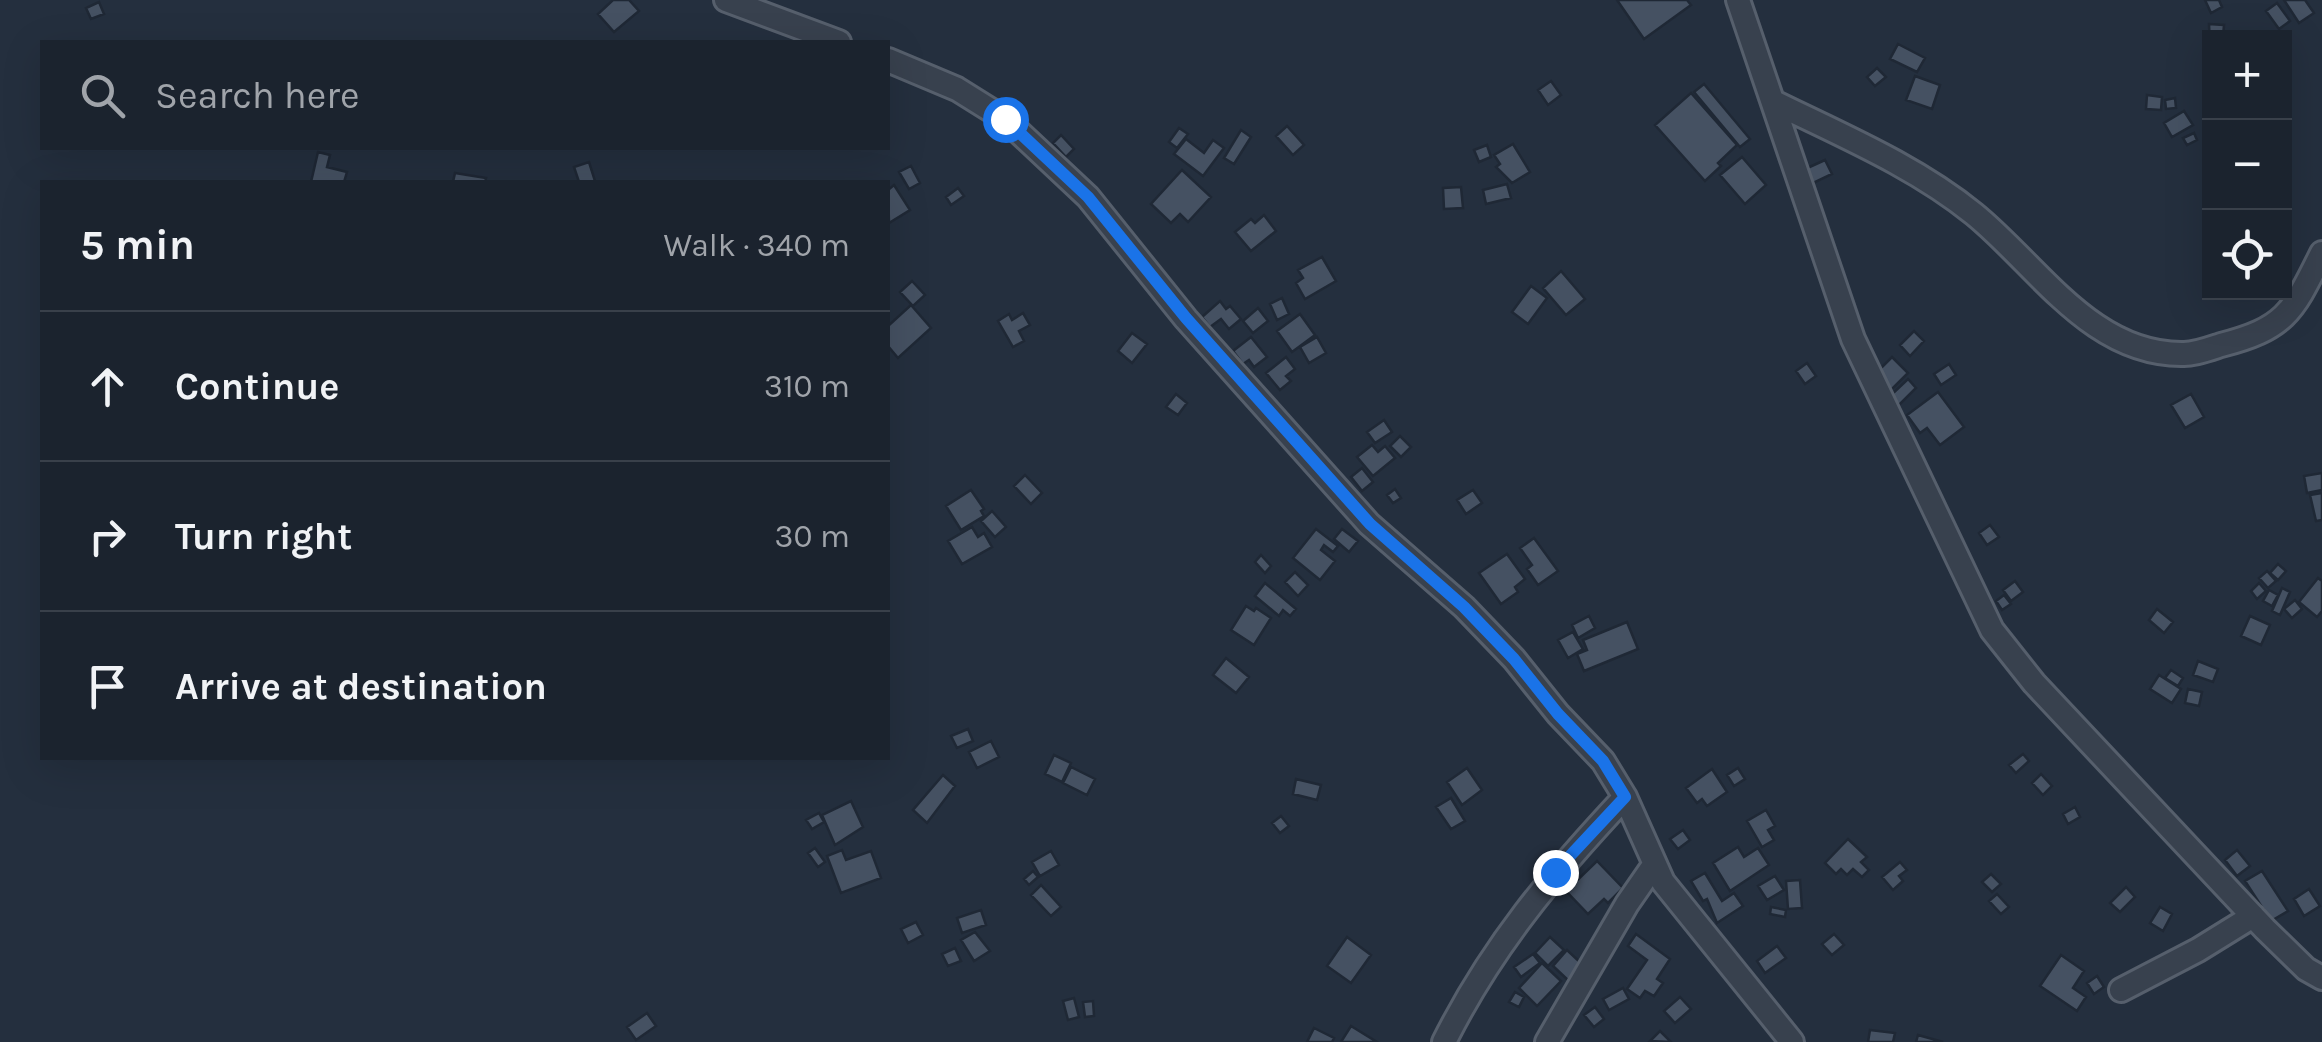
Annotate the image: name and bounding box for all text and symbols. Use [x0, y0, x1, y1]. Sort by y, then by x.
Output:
map controls [2202, 30, 2292, 300]
button: + [2202, 30, 2292, 120]
search box [40, 40, 890, 150]
icon: search [75, 68, 130, 123]
text: Search here [155, 73, 359, 118]
route start [983, 97, 1029, 143]
button: − [2202, 120, 2292, 210]
button: locate [2202, 210, 2292, 300]
text: 5 min [80, 220, 195, 270]
text: Walk · 340 m [664, 227, 850, 264]
icon: ahead [80, 359, 135, 414]
text: Continue [175, 364, 339, 409]
text: 310 m [764, 368, 850, 405]
icon: right [80, 509, 135, 564]
text: Turn right [175, 514, 352, 559]
text: 30 m [775, 518, 850, 555]
icon: arrive [80, 659, 135, 714]
text: Arrive at destination [175, 664, 547, 709]
route end [1533, 850, 1579, 896]

